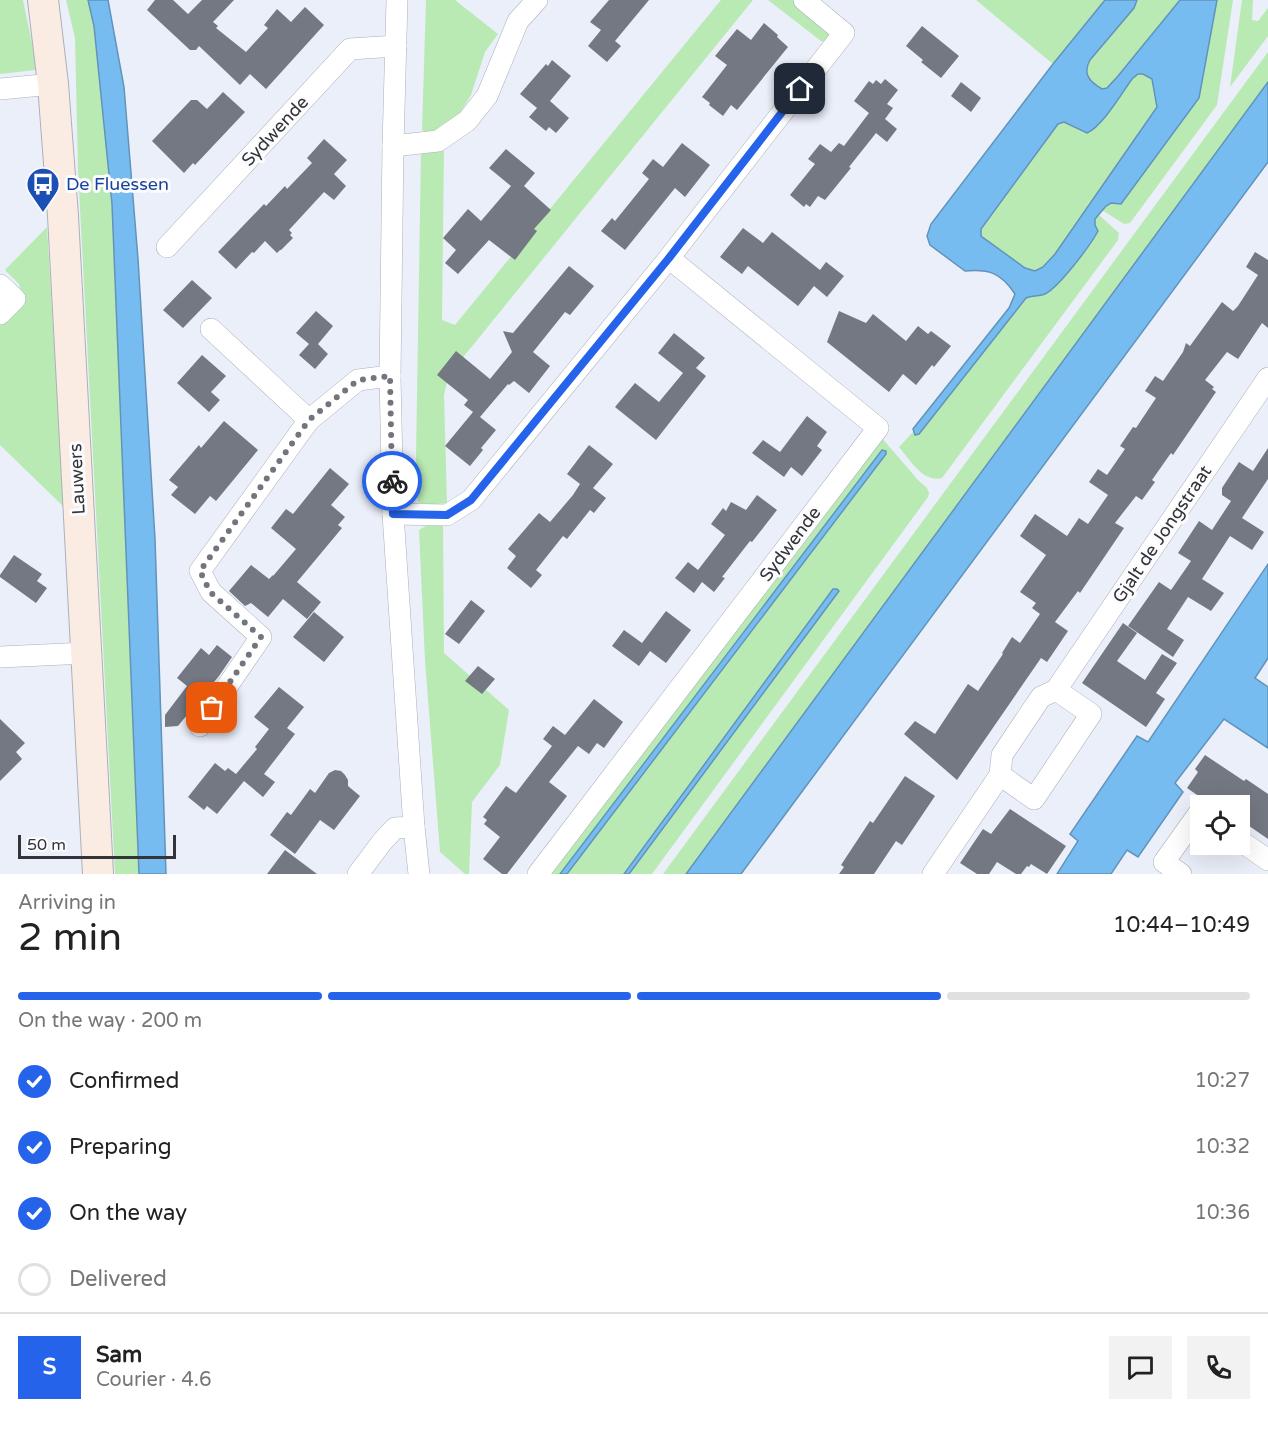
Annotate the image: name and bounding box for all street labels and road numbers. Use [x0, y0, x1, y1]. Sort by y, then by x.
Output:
street label: Sydwende [237, 91, 313, 171]
street label: Lauwers [64, 443, 90, 515]
street label: Gjalt de Jongstraat [1108, 461, 1216, 607]
street label: Sydwende [755, 502, 825, 586]

